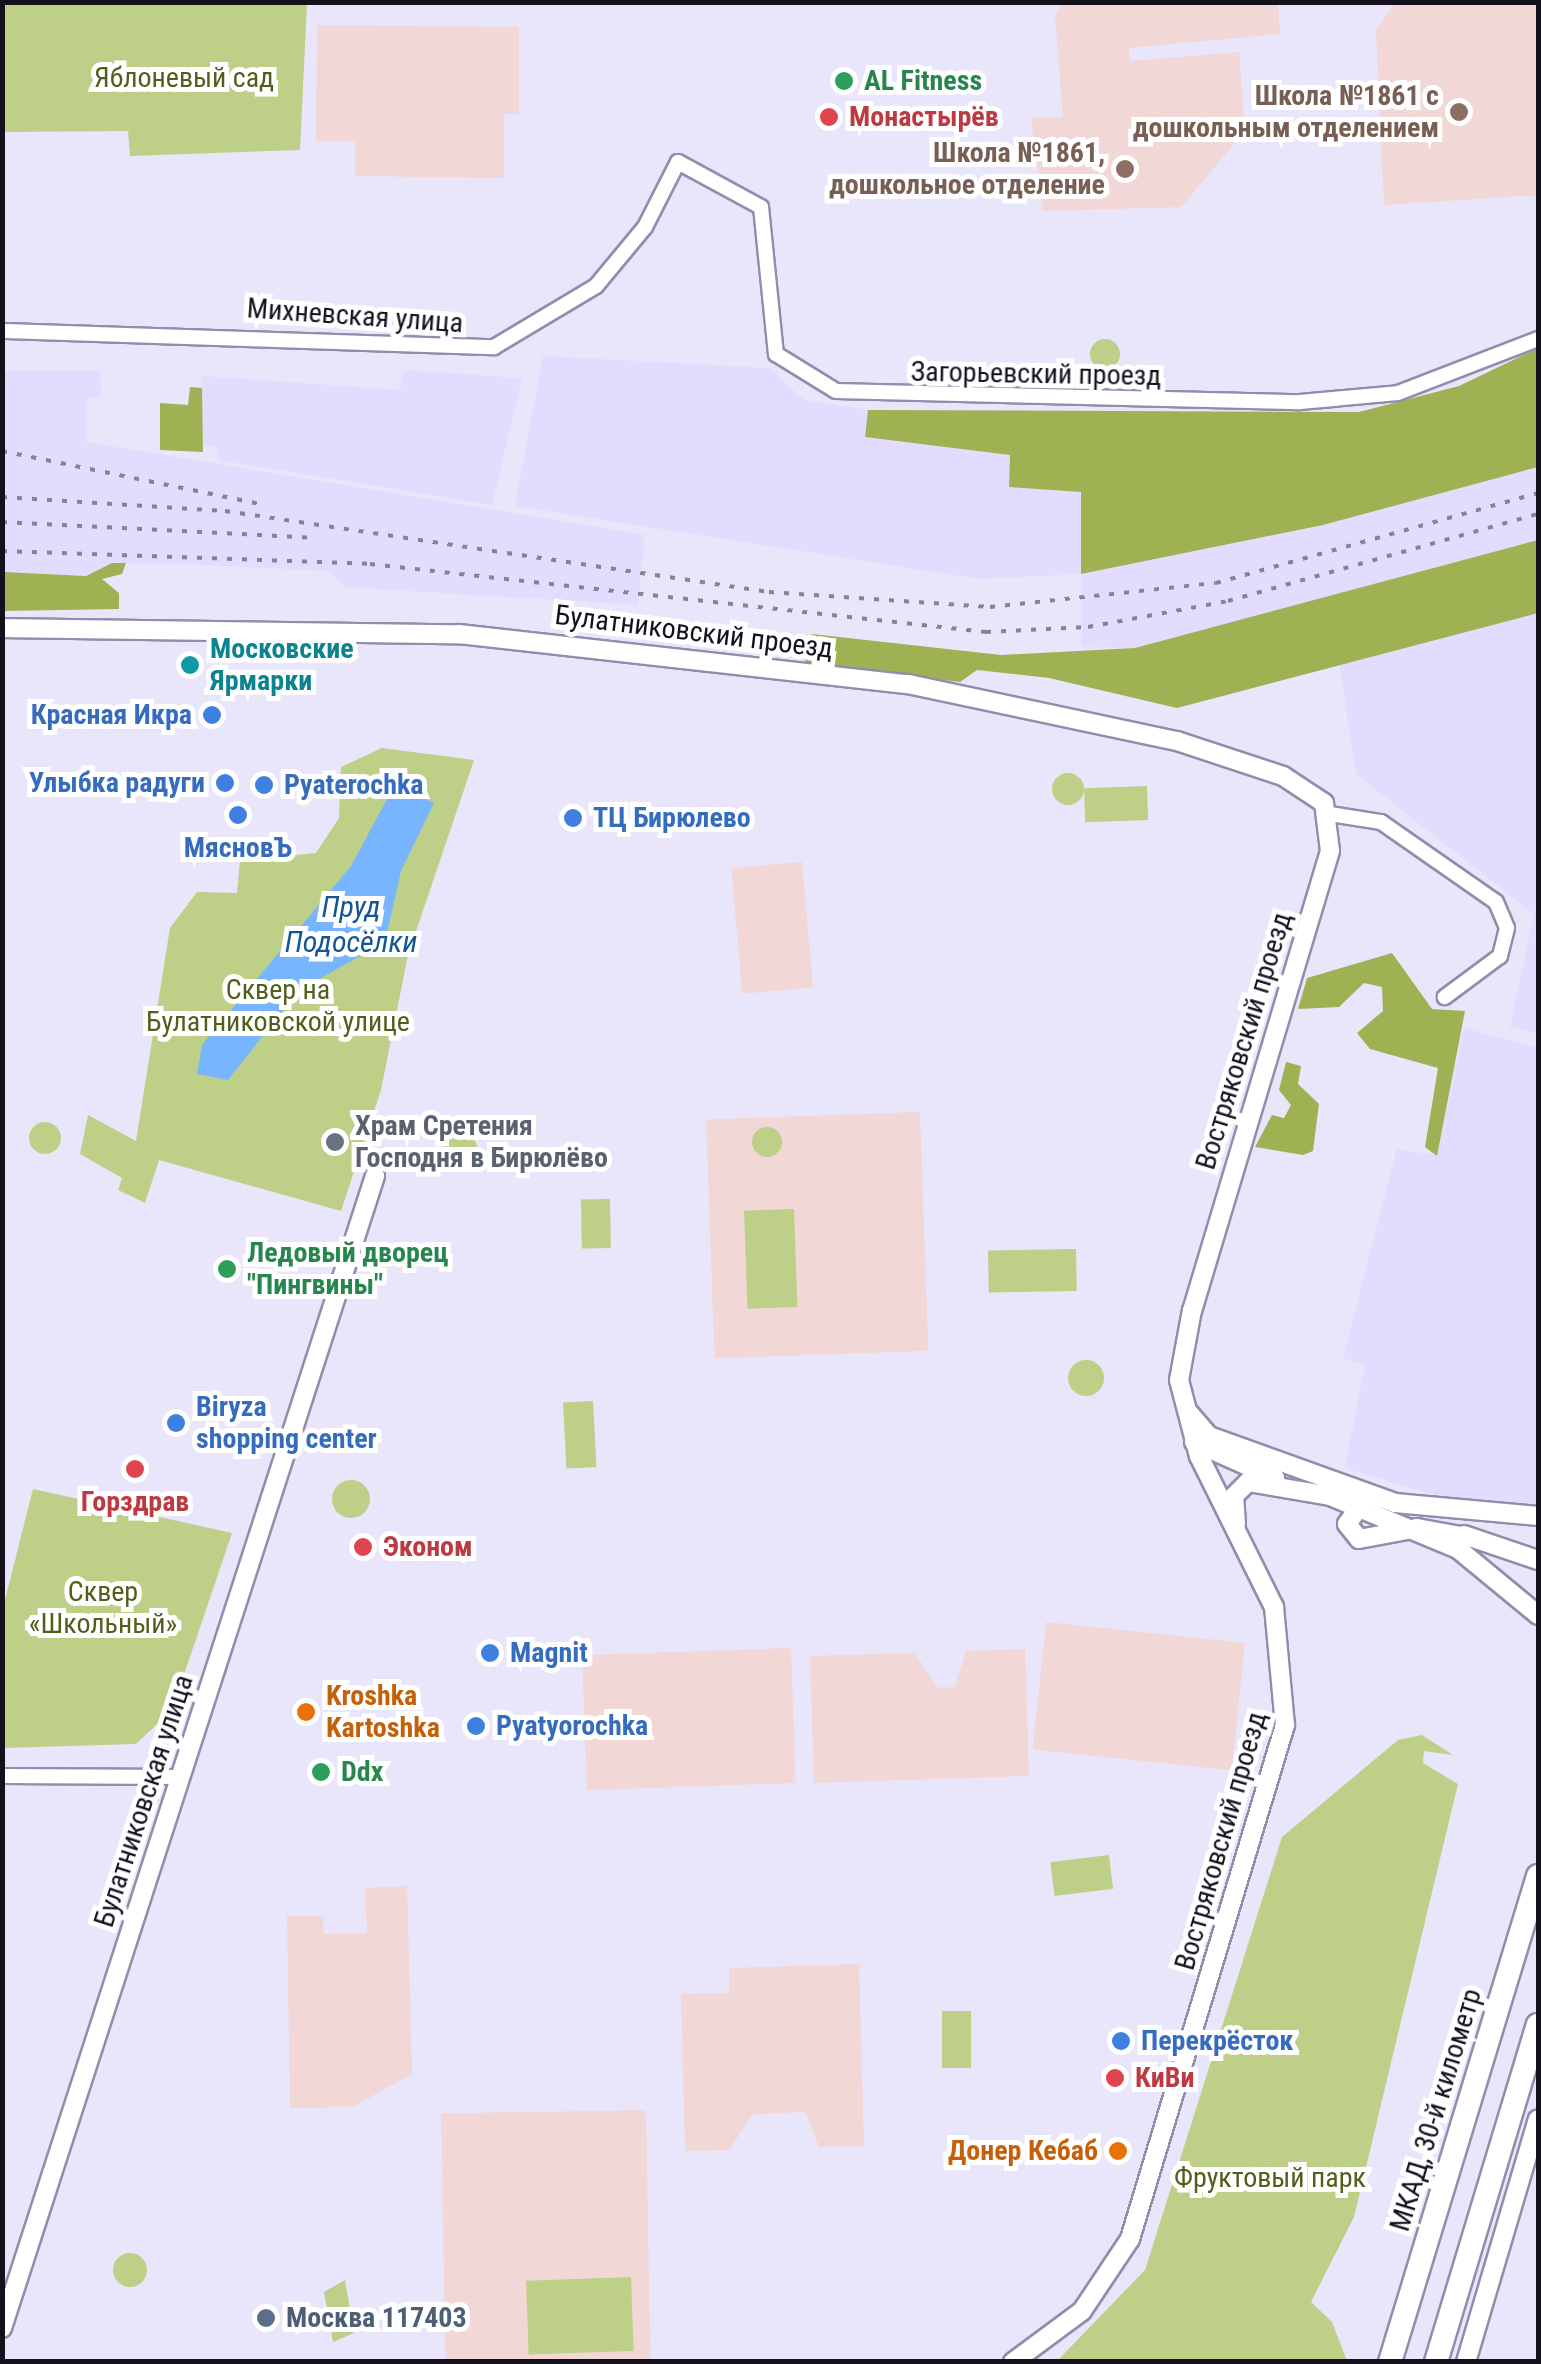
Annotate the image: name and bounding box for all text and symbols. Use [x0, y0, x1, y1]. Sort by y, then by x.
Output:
park label: Яблоневый сад [94, 61, 274, 95]
place label: AL Fitness [864, 64, 982, 98]
marker: AL Fitness [833, 70, 855, 92]
place label: Школа №1861 с дошкольным отделением [1133, 79, 1439, 145]
place label: Монастырёв [849, 100, 999, 134]
marker: Школа №1861 с дошкольным отделением [1448, 101, 1470, 123]
marker: Монастырёв [818, 106, 840, 128]
place label: Школа №1861, дошкольное отделение [829, 136, 1105, 202]
marker: Школа №1861, дошкольное отделение [1114, 158, 1136, 180]
street label: Михневская улица [246, 292, 464, 340]
street label: Загорьевский проезд [910, 355, 1162, 393]
street label: Булатниковский проезд [553, 598, 835, 666]
place label: Московские Ярмарки [210, 632, 354, 698]
marker: Московские Ярмарки [179, 654, 201, 676]
place label: Красная Икра [31, 698, 192, 732]
marker: Красная Икра [201, 704, 223, 726]
place label: Улыбка радуги [29, 766, 205, 800]
place label: Pyaterochka [284, 768, 424, 802]
marker: Улыбка радуги [214, 772, 236, 794]
marker: Pyaterochka [253, 774, 275, 796]
place label: ТЦ Бирюлево [593, 801, 751, 835]
marker: МясновЪ [227, 804, 249, 826]
marker: ТЦ Бирюлево [562, 807, 584, 829]
place label: МясновЪ [184, 831, 292, 865]
water label: Пруд Подосёлки [285, 889, 417, 960]
street label: Востряковский проезд [1189, 908, 1299, 1174]
park label: Сквер на Булатниковской улице [146, 973, 410, 1039]
place label: Храм Сретения Господня в Бирюлёво [355, 1109, 608, 1175]
marker: Храм Сретения Господня в Бирюлёво [324, 1131, 346, 1153]
place label: Ледовый дворец "Пингвины" [247, 1236, 448, 1302]
marker: Ледовый дворец "Пингвины" [216, 1258, 238, 1280]
place label: Biryza shopping center [196, 1390, 377, 1456]
marker: Biryza shopping center [165, 1412, 187, 1434]
marker: Горздрав [124, 1458, 146, 1480]
place label: Горздрав [81, 1485, 189, 1519]
place label: Эконом [383, 1530, 473, 1564]
marker: Эконом [352, 1536, 374, 1558]
park label: Сквер «Школьный» [29, 1575, 177, 1641]
place label: Magnit [510, 1636, 588, 1670]
marker: Magnit [479, 1642, 501, 1664]
street label: Булатниковская улица [87, 1671, 201, 1931]
place label: Kroshka Kartoshka [326, 1679, 440, 1745]
marker: Kroshka Kartoshka [295, 1701, 317, 1723]
street label: Востряковский проезд [1168, 1708, 1274, 1974]
place label: Pyatyorochka [496, 1709, 648, 1743]
marker: Pyatyorochka [465, 1715, 487, 1737]
place label: Ddx [341, 1755, 383, 1789]
marker: Ddx [310, 1761, 332, 1783]
street label: МКАД, 30-й километр [1383, 1985, 1489, 2235]
place label: Перекрёсток [1141, 2024, 1293, 2058]
marker: Перекрёсток [1110, 2030, 1132, 2052]
place label: КиВи [1135, 2061, 1194, 2095]
marker: КиВи [1104, 2067, 1126, 2089]
place label: Донер Кебаб [948, 2134, 1098, 2168]
marker: Донер Кебаб [1107, 2140, 1129, 2162]
park label: Фруктовый парк [1174, 2161, 1366, 2195]
place label: Москва 117403 [286, 2301, 467, 2335]
marker: Москва 117403 [255, 2307, 277, 2329]

